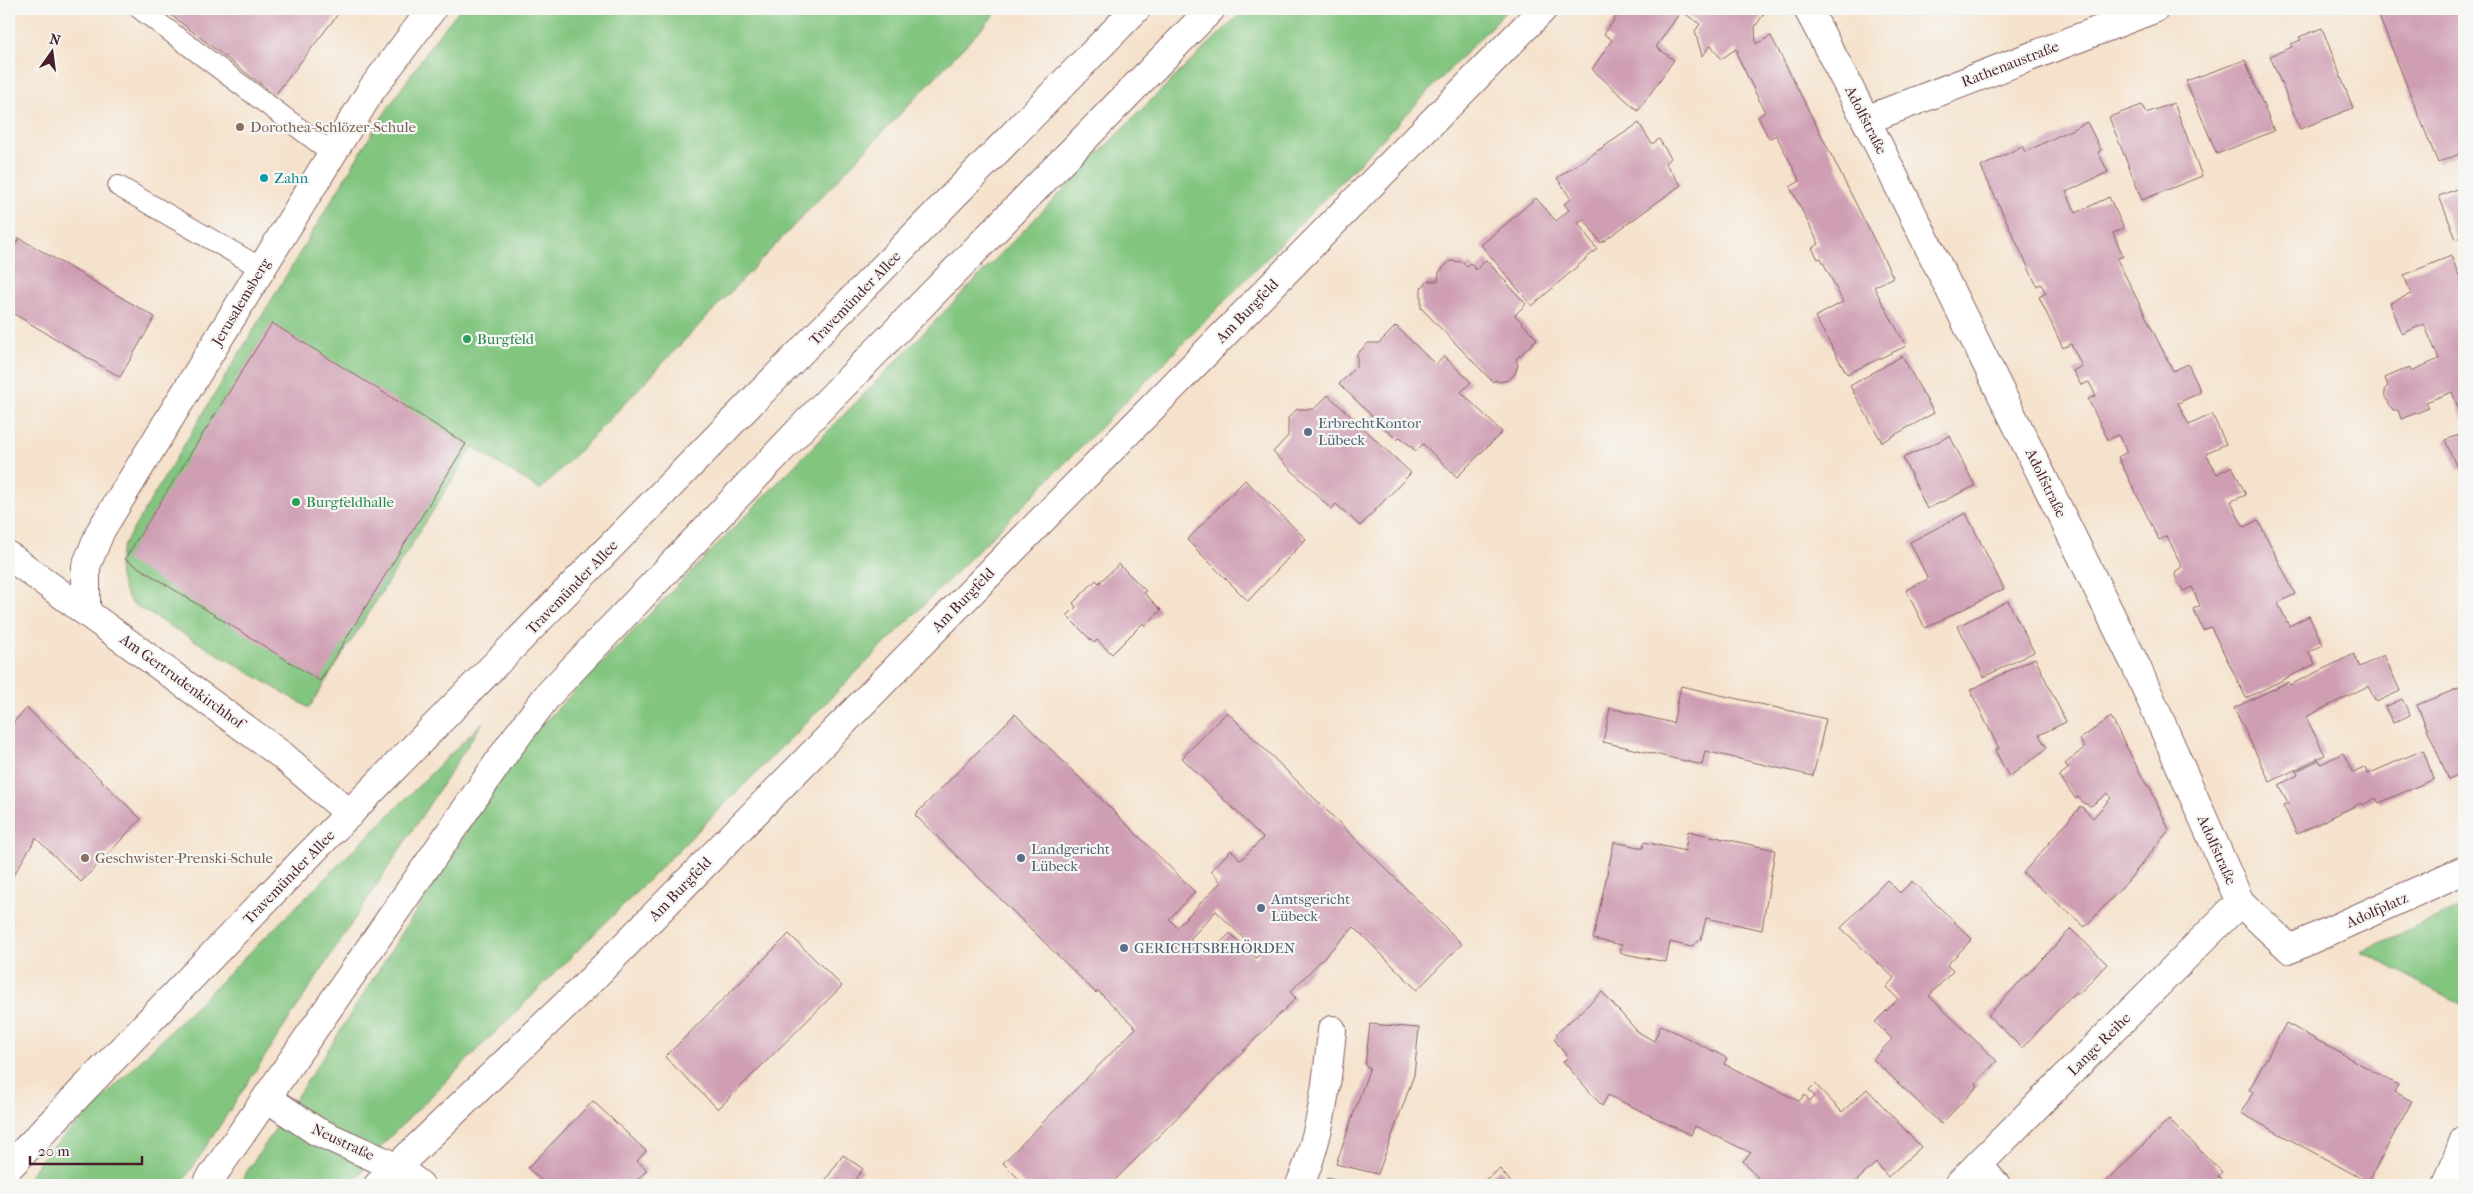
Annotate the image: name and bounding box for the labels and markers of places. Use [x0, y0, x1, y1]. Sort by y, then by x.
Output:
place label: Dorothea-Schlözer-Schule [250, 118, 416, 136]
marker: Dorothea-Schlözer-Schule [234, 121, 246, 133]
place label: Zahn [274, 169, 309, 187]
marker: Zahn [258, 172, 270, 184]
place label: Burgfeld [477, 330, 535, 348]
marker: Burgfeld [461, 333, 473, 345]
place label: ErbrechtKontor Lübeck [1318, 414, 1422, 449]
marker: ErbrechtKontor Lübeck [1302, 426, 1314, 438]
place label: Burgfeldhalle [306, 493, 395, 511]
marker: Burgfeldhalle [290, 496, 302, 508]
place label: Landgericht Lübeck [1031, 840, 1111, 875]
place label: Geschwister-Prenski-Schule [95, 849, 274, 867]
marker: Geschwister-Prenski-Schule [79, 852, 91, 864]
marker: Landgericht Lübeck [1015, 852, 1027, 864]
place label: Amtsgericht Lübeck [1270, 890, 1351, 925]
marker: Amtsgericht Lübeck [1255, 902, 1267, 914]
place label: GERICHTSBEHÖRDEN [1134, 939, 1296, 957]
marker: GERICHTSBEHÖRDEN [1118, 942, 1130, 954]

